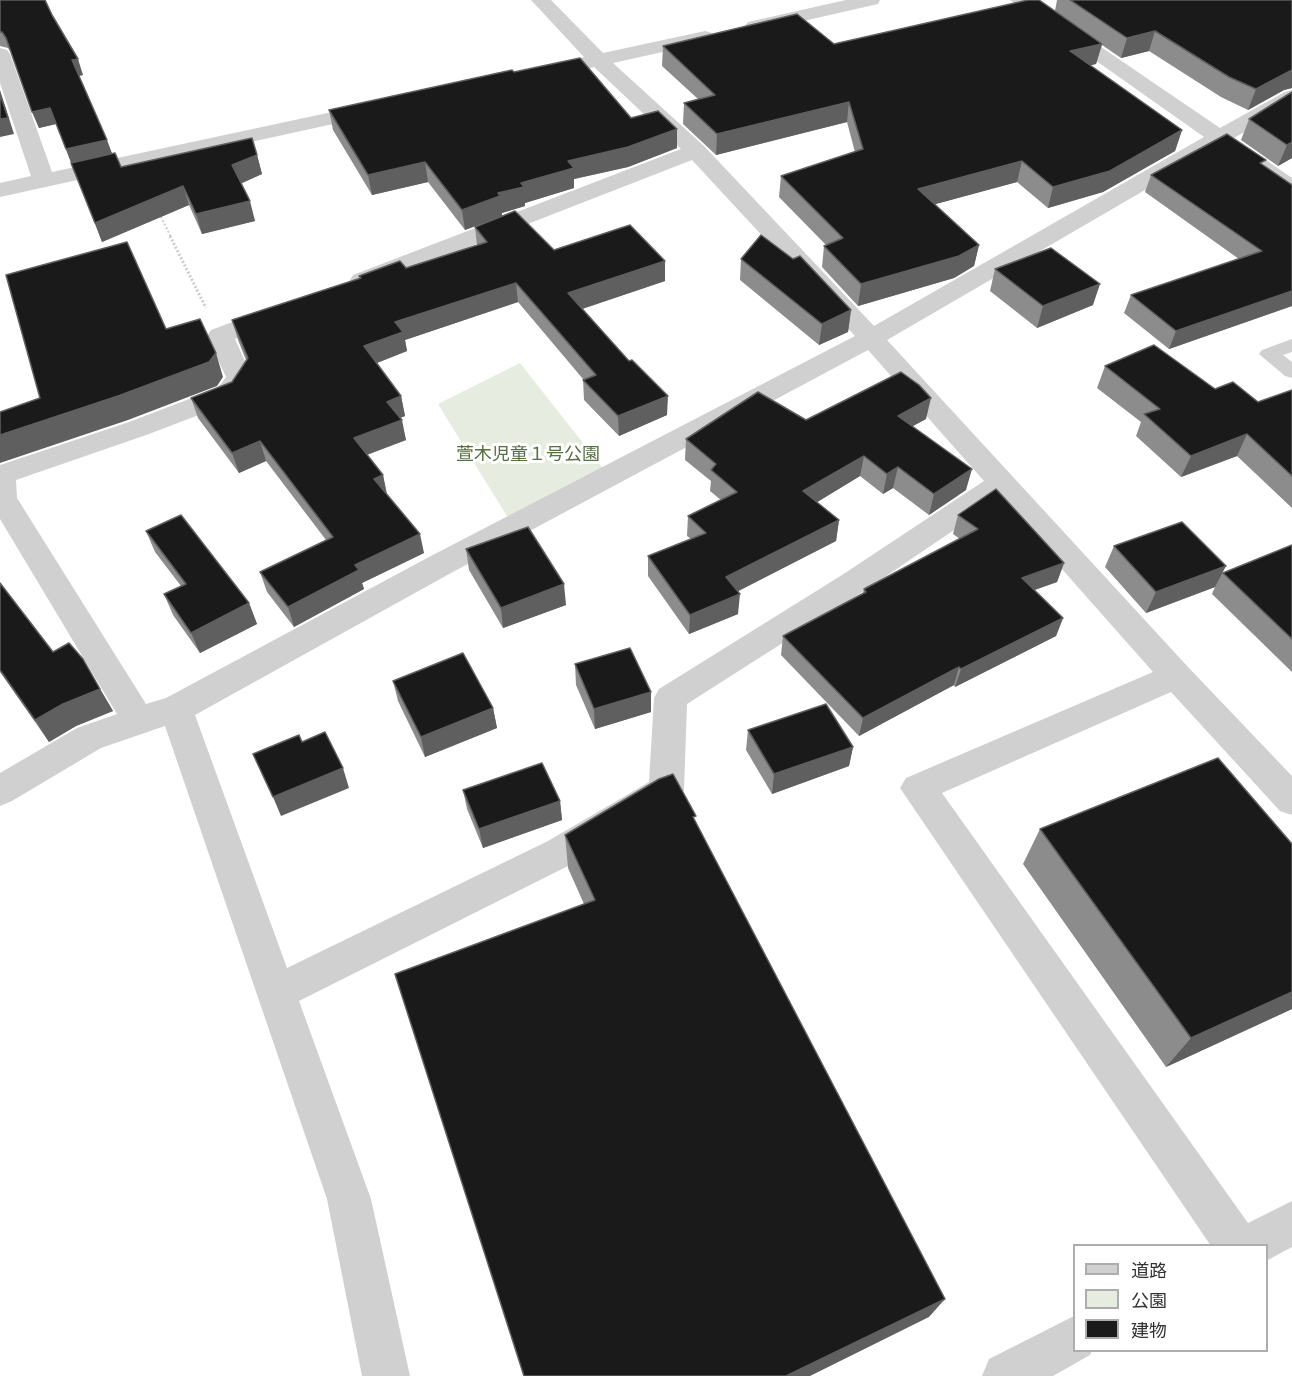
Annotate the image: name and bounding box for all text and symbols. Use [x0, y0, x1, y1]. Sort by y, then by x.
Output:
park label: 萱木児童１号公園 [456, 444, 600, 466]
legend [1073, 1244, 1268, 1352]
text: 道路 [1131, 1261, 1167, 1281]
text: 公園 [1131, 1291, 1167, 1311]
text: 建物 [1131, 1321, 1167, 1341]

